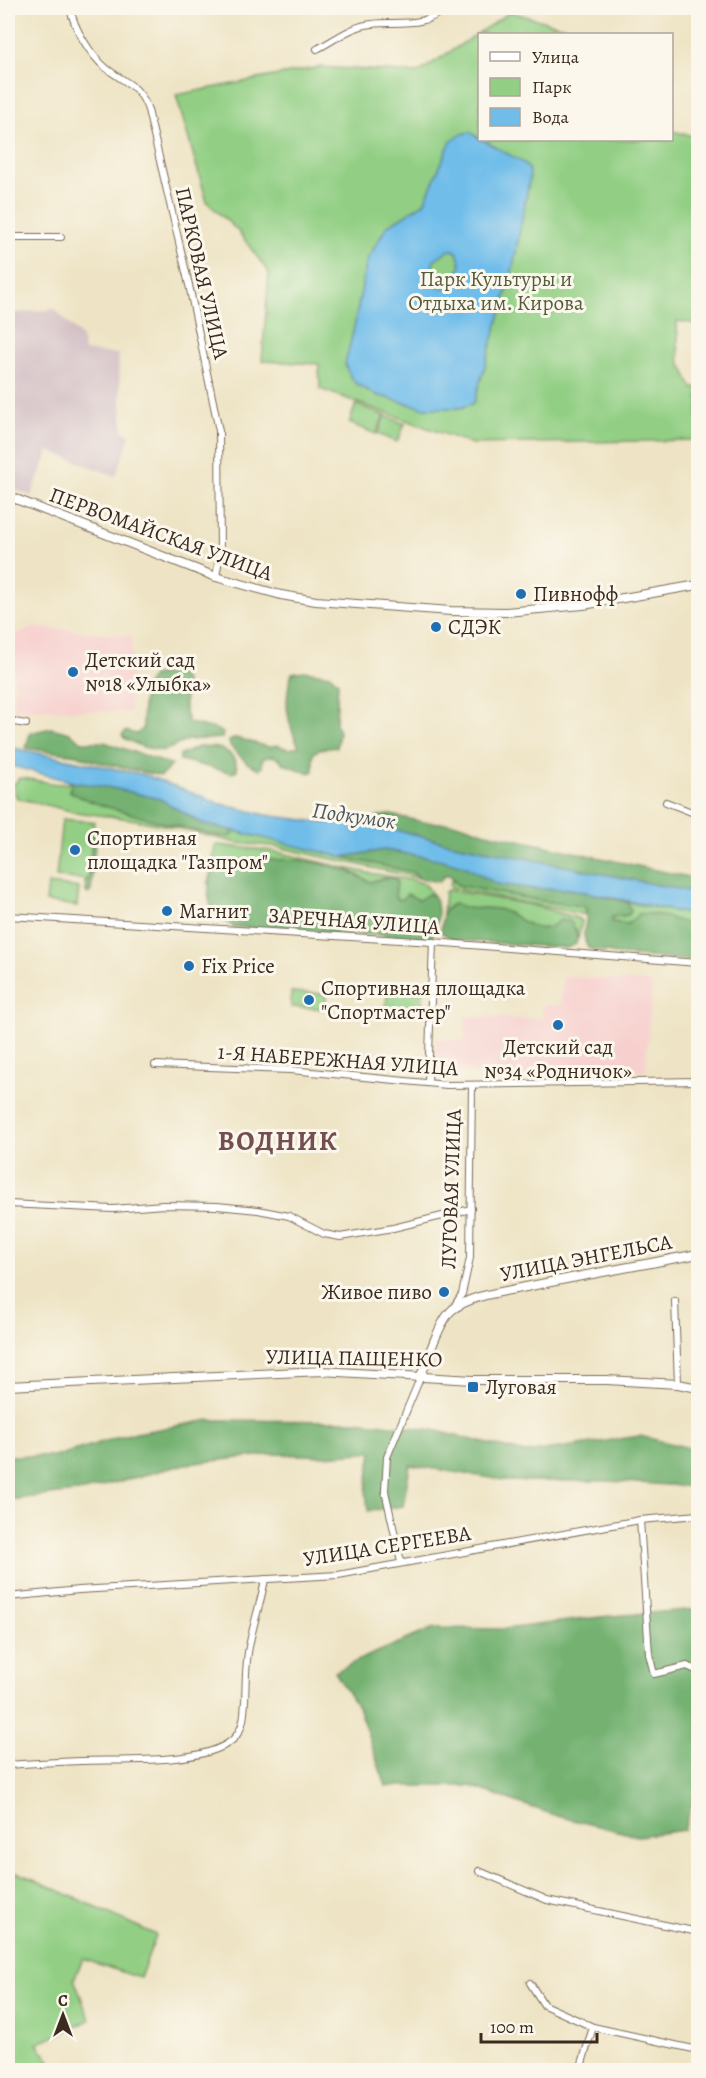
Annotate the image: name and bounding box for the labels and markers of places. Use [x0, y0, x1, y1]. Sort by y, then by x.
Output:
place label: Пивнофф [533, 580, 619, 608]
marker: Пивнофф [514, 587, 528, 601]
place label: СДЭК [448, 613, 502, 641]
marker: СДЭК [429, 620, 443, 634]
place label: Детский сад №18 «Улыбка» [85, 646, 211, 698]
marker: Детский сад №18 «Улыбка» [66, 665, 80, 679]
place label: Спортивная площадка "Газпром" [87, 824, 268, 876]
marker: Спортивная площадка "Газпром" [68, 843, 82, 857]
place label: Магнит [179, 897, 249, 925]
marker: Магнит [160, 904, 174, 918]
place label: Fix Price [201, 952, 275, 980]
marker: Fix Price [182, 959, 196, 973]
place label: Спортивная площадка "Спортмастер" [321, 974, 526, 1026]
marker: Спортивная площадка "Спортмастер" [302, 993, 316, 1007]
marker: Детский сад №34 «Родничок» [551, 1018, 565, 1032]
place label: Детский сад №34 «Родничок» [484, 1033, 632, 1085]
place label: Живое пиво [321, 1278, 432, 1306]
marker: Живое пиво [437, 1285, 451, 1299]
place label: Луговая [485, 1373, 557, 1401]
marker: Луговая [466, 1380, 480, 1394]

